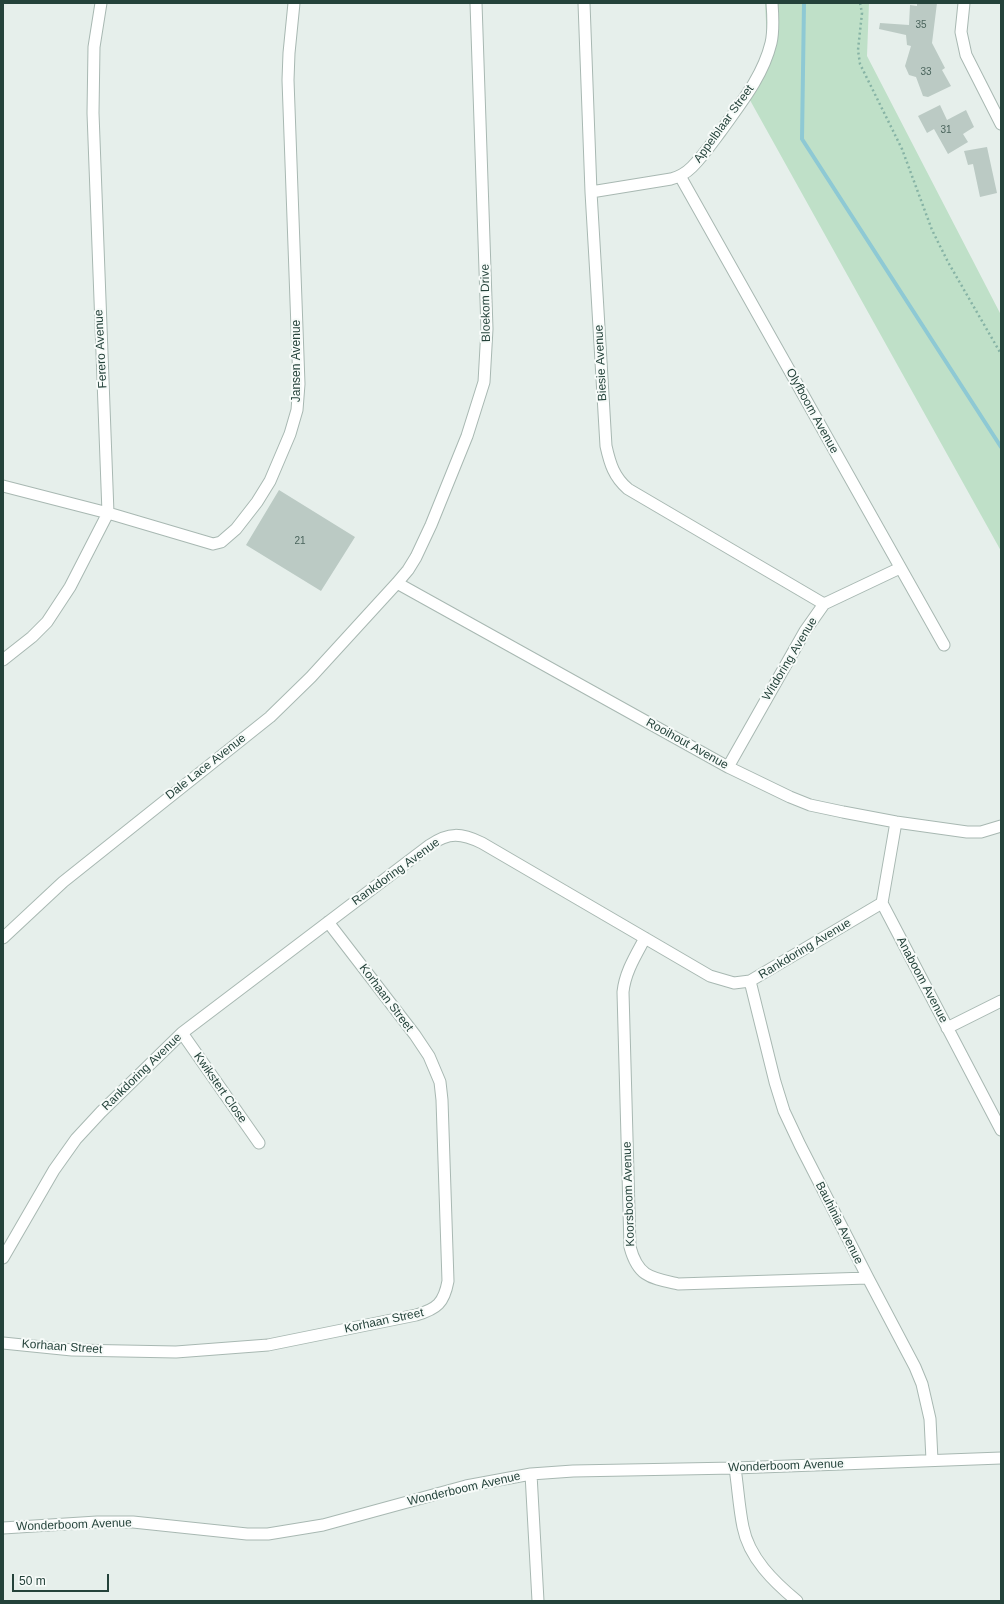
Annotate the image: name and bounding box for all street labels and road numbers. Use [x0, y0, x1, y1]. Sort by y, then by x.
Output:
street label: Appelblaar Street [691, 82, 757, 166]
street label: Bloekom Drive [478, 264, 494, 342]
street label: Ferero Avenue [92, 309, 110, 389]
street label: Jansen Avenue [290, 320, 304, 402]
street label: Biesie Avenue [592, 324, 610, 402]
street label: Olyfboom Avenue [783, 366, 841, 456]
street label: Witdoring Avenue [759, 615, 821, 703]
street label: Rooihout Avenue [643, 715, 731, 773]
street label: Dale Lace Avenue [163, 731, 249, 803]
street label: Rankdoring Avenue [349, 835, 443, 909]
street label: Rankdoring Avenue [756, 916, 854, 982]
street label: Anaboom Avenue [893, 935, 951, 1025]
street label: Korhaan Street [356, 961, 416, 1035]
street label: Rankdoring Avenue [99, 1030, 185, 1114]
street label: Kwikstert Close [190, 1050, 250, 1126]
street label: Koorsboom Avenue [620, 1141, 638, 1247]
street label: Bauhinia Avenue [812, 1179, 866, 1267]
street label: Korhaan Street [343, 1306, 425, 1336]
street label: Korhaan Street [21, 1337, 103, 1357]
street label: Wonderboom Avenue [728, 1457, 844, 1475]
street label: Wonderboom Avenue [406, 1469, 522, 1509]
street label: Wonderboom Avenue [16, 1516, 132, 1534]

